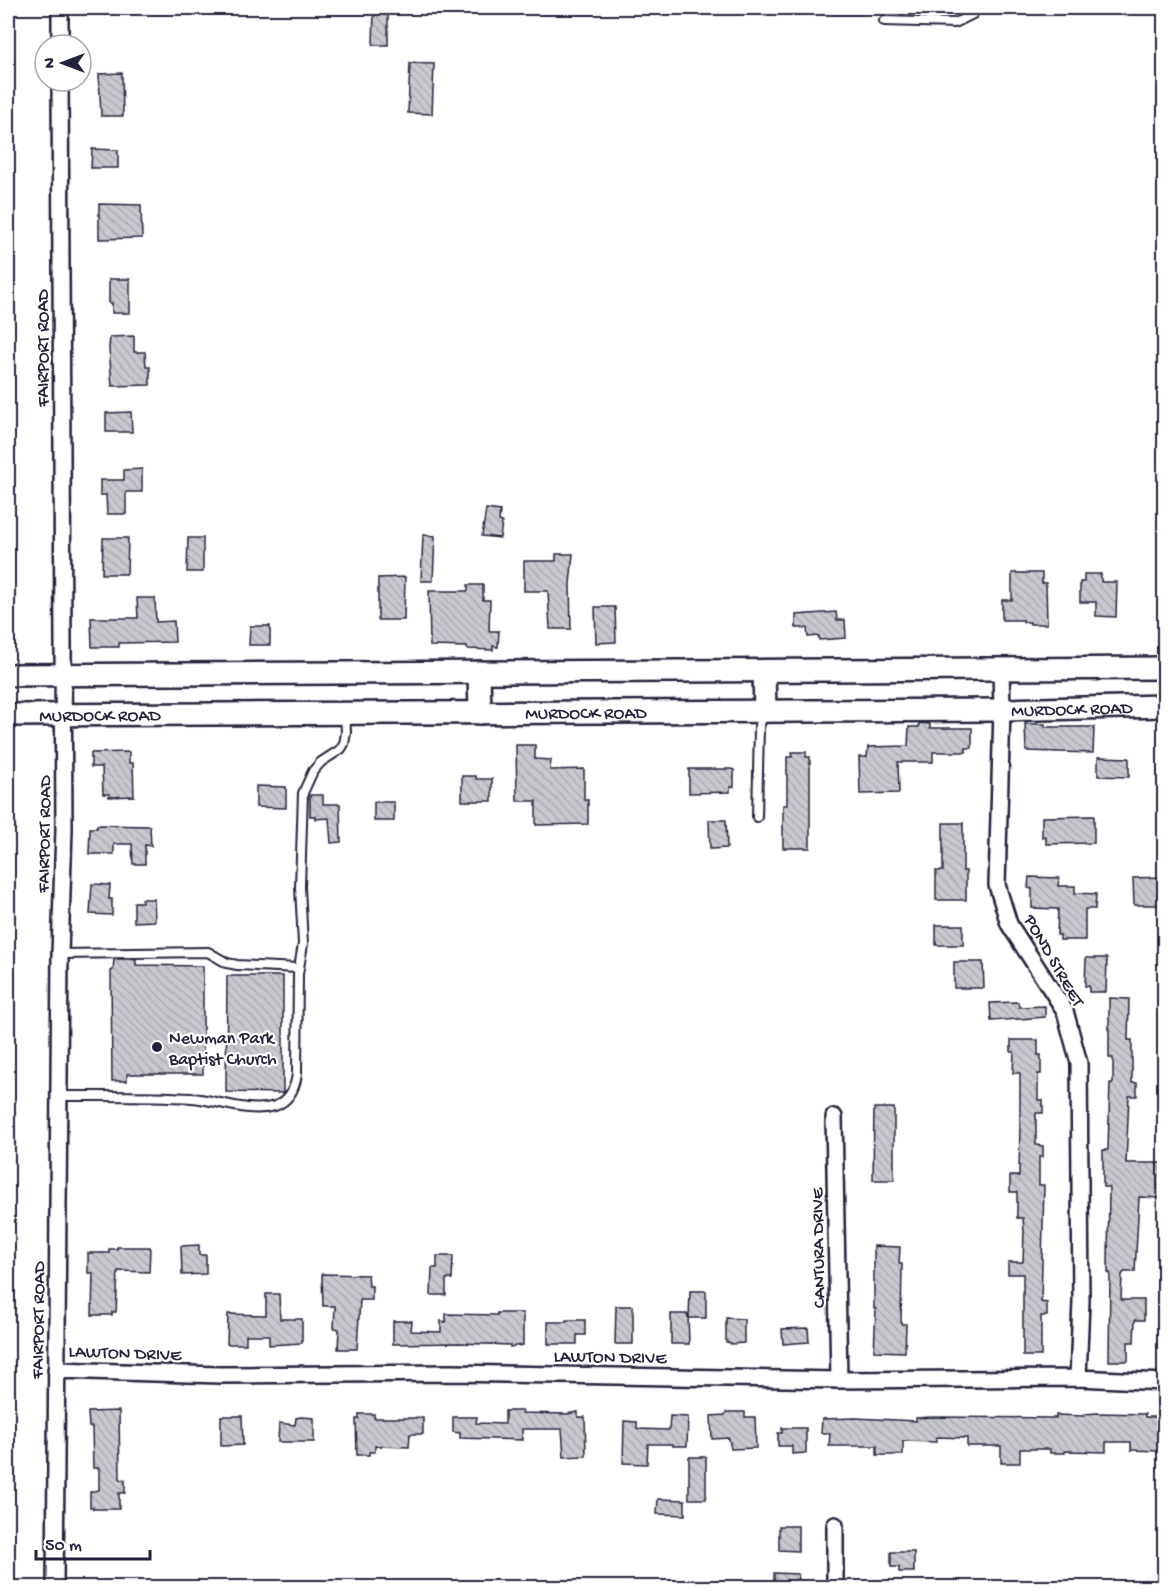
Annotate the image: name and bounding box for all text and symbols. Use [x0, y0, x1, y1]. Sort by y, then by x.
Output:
north arrow [33, 33, 93, 93]
text: N [42, 57, 61, 68]
street label: FAIRPORT ROAD [34, 289, 55, 408]
street label: MURDOCK ROAD [1011, 699, 1133, 723]
street label: MURDOCK ROAD [525, 704, 647, 725]
street label: MURDOCK ROAD [39, 706, 161, 728]
street label: FAIRPORT ROAD [34, 775, 57, 894]
street label: POND STREET [1018, 911, 1088, 1012]
place label: Newman Park Baptist Church [168, 1029, 277, 1071]
marker: Newman Park Baptist Church [150, 1040, 164, 1054]
street label: CANTURA DRIVE [808, 1187, 831, 1308]
street label: FAIRPORT ROAD [28, 1261, 51, 1380]
street label: LAWTON DRIVE [68, 1342, 183, 1367]
street label: LAWTON DRIVE [553, 1347, 667, 1370]
scale bar [36, 1523, 150, 1561]
text: 50 m [45, 1536, 82, 1557]

